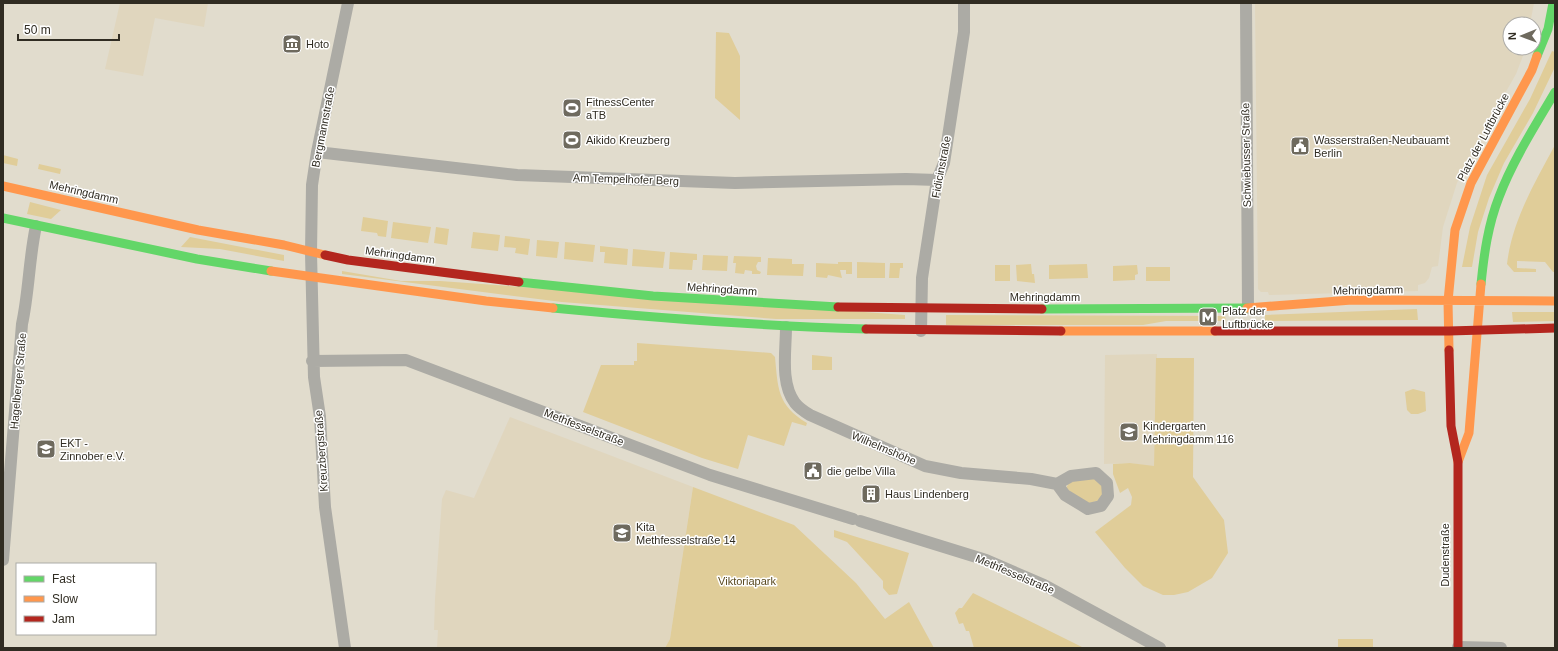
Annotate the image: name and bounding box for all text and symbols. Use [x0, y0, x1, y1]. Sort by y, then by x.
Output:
scale bar [18, 16, 119, 42]
north arrow [1502, 16, 1542, 56]
text: 50 m [24, 23, 51, 37]
text: N [1506, 32, 1518, 40]
museum icon: Hoto [281, 33, 303, 55]
place label: Hoto [306, 38, 329, 50]
street label: Bergmannstraße [309, 86, 337, 168]
street label: Platz der Luftbrücke [1455, 91, 1511, 183]
place label: FitnessCenter aTB [586, 96, 655, 121]
sports icon: FitnessCenter aTB [561, 97, 583, 119]
street label: Schwiebusser Straße [1239, 103, 1253, 207]
sports icon: Aikido Kreuzberg [561, 129, 583, 151]
place label: Aikido Kreuzberg [586, 134, 670, 146]
place label: Wasserstraßen-Neubauamt Berlin [1314, 134, 1449, 159]
street label: Fidicinstraße [929, 135, 953, 199]
public building icon: Wasserstraßen-Neubauamt Berlin [1289, 135, 1311, 157]
street label: Am Tempelhofer Berg [573, 171, 679, 187]
street label: Mehringdamm [48, 178, 120, 206]
street label: Mehringdamm [364, 244, 436, 266]
street label: Mehringdamm [687, 281, 757, 297]
street label: Mehringdamm [1333, 283, 1403, 297]
street label: Mehringdamm [1010, 291, 1080, 303]
place label: Platz der Luftbrücke [1222, 305, 1273, 330]
metro station icon: Platz der Luftbrücke [1197, 306, 1219, 328]
street label: Hagelberger Straße [8, 332, 28, 430]
street label: Methfesselstraße [542, 406, 626, 448]
street label: Kreuzbergstraße [312, 410, 330, 492]
place label: Kindergarten Mehringdamm 116 [1143, 420, 1234, 445]
school or university icon: Kindergarten Mehringdamm 116 [1118, 421, 1140, 443]
street label: Wilhelmshöhe [850, 429, 918, 467]
place label: EKT - Zinnober e.V. [60, 437, 125, 462]
school or university icon: EKT - Zinnober e.V. [35, 438, 57, 460]
public building icon: die gelbe Villa [802, 460, 824, 482]
place label: die gelbe Villa [827, 465, 896, 477]
building icon: Haus Lindenberg [860, 483, 882, 505]
place label: Haus Lindenberg [885, 488, 969, 500]
place label: Kita Methfesselstraße 14 [636, 521, 736, 546]
school or university icon: Kita Methfesselstraße 14 [611, 522, 633, 544]
street label: Dudenstraße [1439, 523, 1451, 587]
street label: Methfesselstraße [974, 552, 1056, 596]
legend [16, 563, 156, 635]
text: Fast [52, 572, 76, 586]
park label: Viktoriapark [718, 575, 776, 587]
text: Slow [52, 592, 78, 606]
text: Jam [52, 612, 75, 626]

